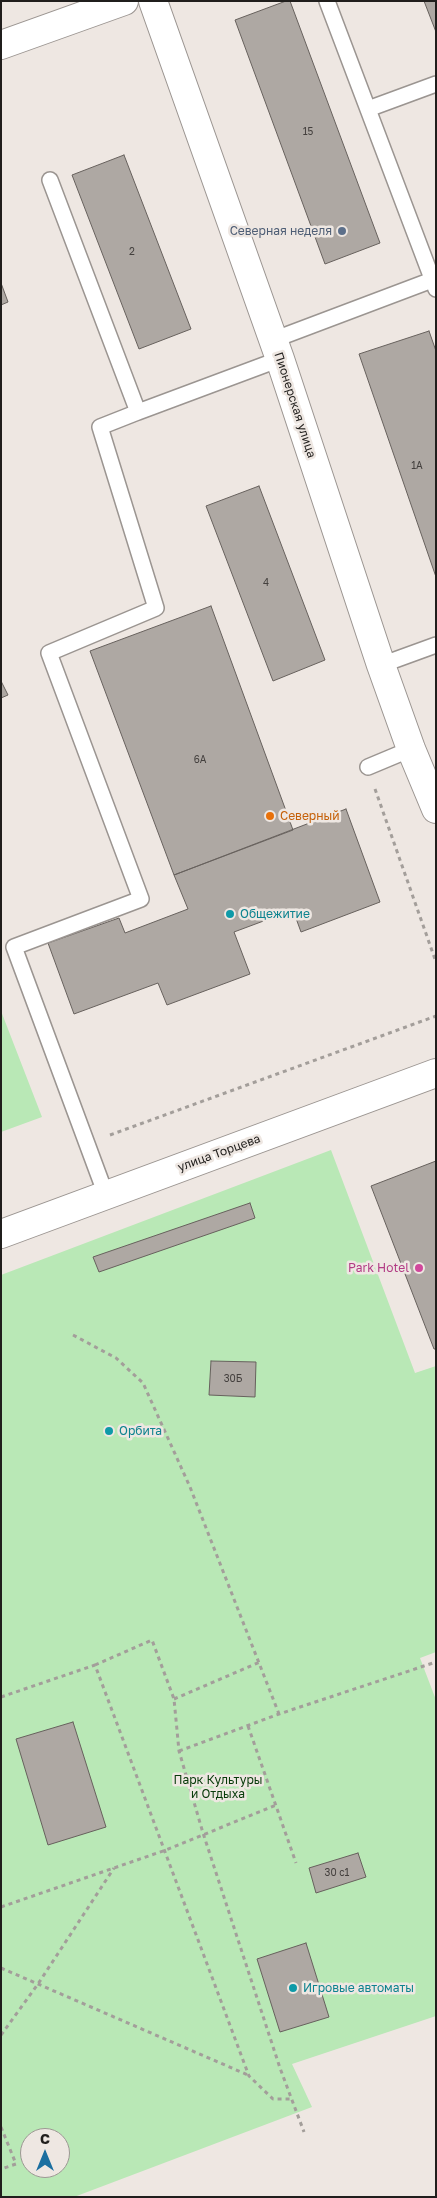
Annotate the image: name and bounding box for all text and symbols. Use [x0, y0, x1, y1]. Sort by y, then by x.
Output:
house number: 15 [303, 126, 313, 138]
place label: Северная неделя [230, 224, 332, 238]
marker: Северная неделя [336, 225, 348, 237]
house number: 2 [129, 246, 135, 258]
street label: Пионерская улица [271, 350, 319, 460]
house number: 1А [411, 460, 423, 472]
house number: 4 [263, 577, 269, 589]
house number: 6А [194, 754, 206, 766]
place label: Северный [280, 809, 340, 823]
marker: Северный [264, 810, 276, 822]
place label: Общежитие [240, 907, 310, 921]
marker: Общежитие [224, 908, 236, 920]
street label: улица Торцева [176, 1131, 262, 1175]
place label: Park Hotel [348, 1261, 409, 1275]
marker: Park Hotel [413, 1262, 425, 1274]
house number: 30Б [224, 1373, 242, 1385]
place label: Орбита [119, 1424, 162, 1438]
marker: Орбита [103, 1425, 115, 1437]
park label: Парк Культуры и Отдыха [173, 1773, 263, 1801]
house number: 30 с1 [325, 1867, 349, 1879]
place label: Игровые автоматы [303, 1981, 414, 1995]
marker: Игровые автоматы [287, 1982, 299, 1994]
north arrow [20, 2128, 70, 2178]
text: С [40, 2130, 50, 2147]

